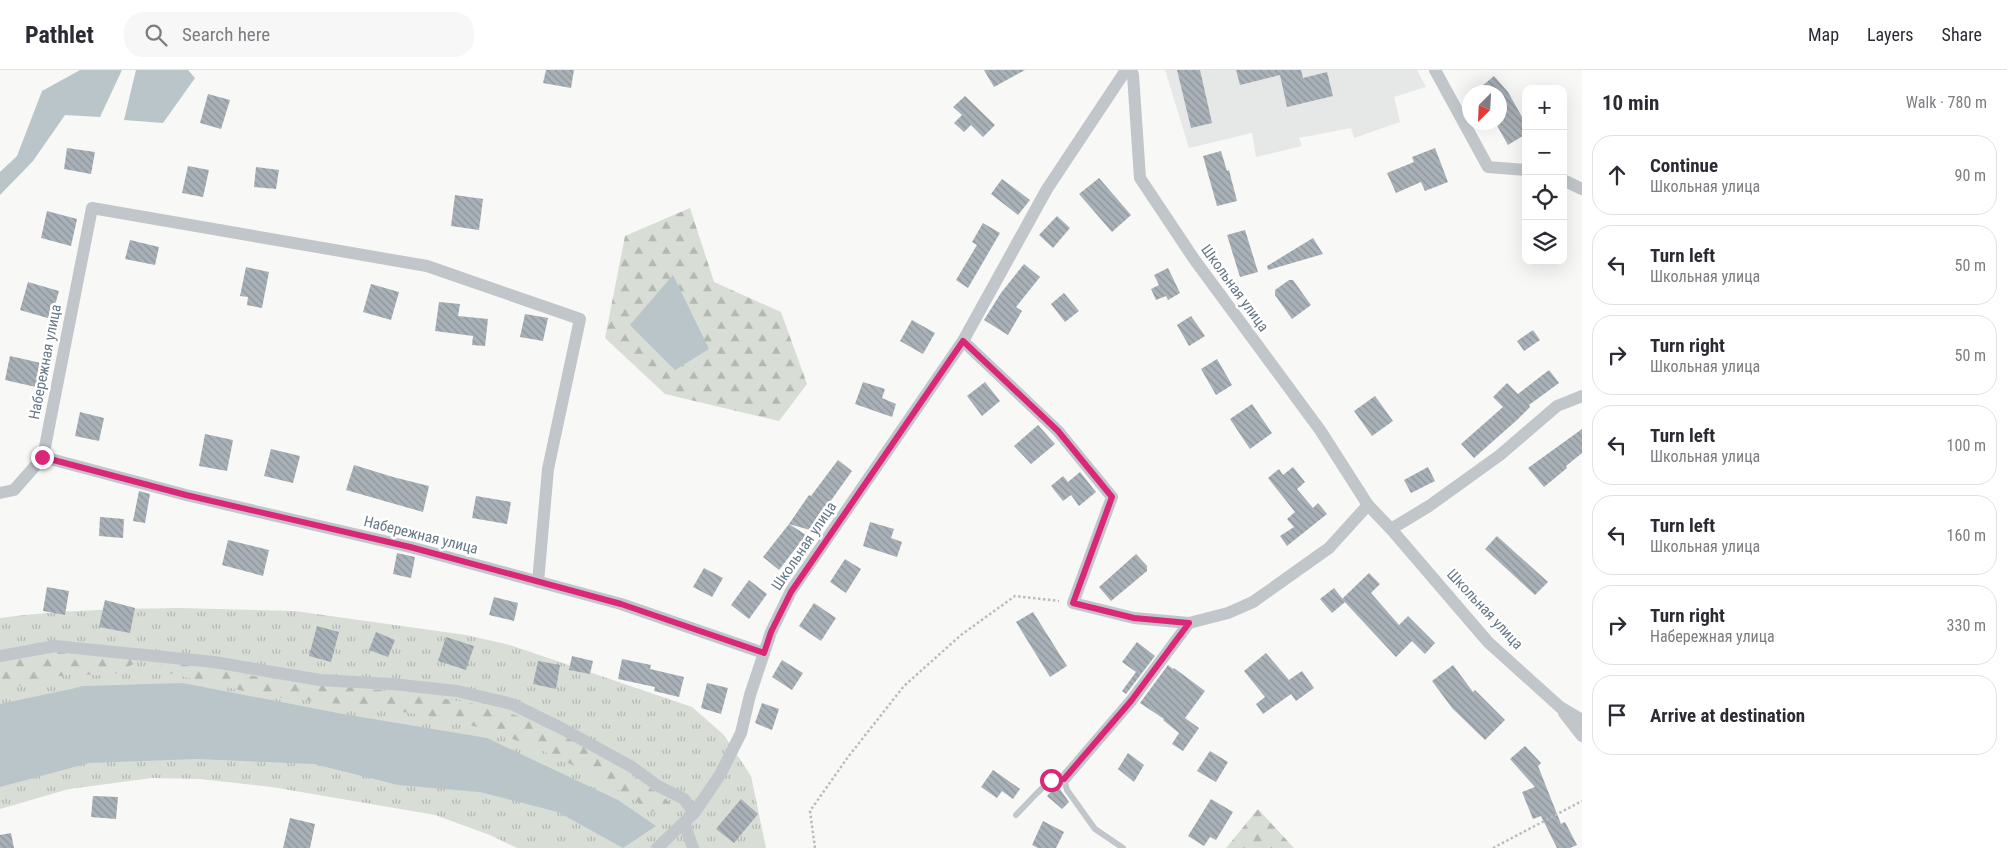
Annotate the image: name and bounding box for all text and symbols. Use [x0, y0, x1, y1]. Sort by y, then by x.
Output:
search box [124, 12, 474, 57]
text: Pathlet [25, 21, 94, 49]
icon: search [142, 21, 170, 49]
text: Search here [182, 23, 270, 46]
text: Map [1808, 24, 1839, 45]
text: Layers [1867, 24, 1914, 45]
text: Share [1942, 24, 1982, 45]
north arrow [1462, 85, 1507, 130]
map controls [1522, 85, 1567, 265]
button: + [1522, 85, 1567, 130]
text: 10 min [1602, 91, 1659, 115]
text: Walk · 780 m [1906, 93, 1987, 112]
button: − [1522, 130, 1567, 175]
text: Continue [1650, 154, 1718, 177]
icon: ahead [1603, 161, 1631, 189]
text: 90 m [1954, 166, 1986, 185]
button: locate [1522, 175, 1567, 220]
text: Школьная улица [1650, 177, 1760, 196]
button: layers [1522, 220, 1567, 265]
street label: Школьная улица [1197, 241, 1273, 335]
text: Turn left [1650, 244, 1715, 267]
icon: left [1603, 251, 1631, 279]
text: 50 m [1954, 256, 1986, 275]
text: Школьная улица [1650, 267, 1760, 286]
street label: Набережная улица [25, 303, 65, 421]
text: Turn right [1650, 334, 1725, 357]
icon: right [1603, 341, 1631, 369]
text: 50 m [1954, 346, 1986, 365]
text: Школьная улица [1650, 357, 1760, 376]
text: Turn left [1650, 424, 1715, 447]
icon: left [1603, 431, 1631, 459]
text: 100 m [1947, 436, 1986, 455]
route end [31, 446, 54, 469]
text: Школьная улица [1650, 447, 1760, 466]
street label: Школьная улица [768, 498, 840, 594]
street label: Набережная улица [362, 512, 480, 558]
text: Turn left [1650, 514, 1715, 537]
icon: left [1603, 521, 1631, 549]
text: 160 m [1947, 526, 1986, 545]
text: Школьная улица [1650, 537, 1760, 556]
street label: Школьная улица [1443, 565, 1527, 653]
text: Turn right [1650, 604, 1725, 627]
icon: right [1603, 611, 1631, 639]
text: 330 m [1947, 616, 1986, 635]
text: Набережная улица [1650, 627, 1775, 646]
icon: arrive [1603, 701, 1631, 729]
text: Arrive at destination [1650, 704, 1805, 727]
route start [1040, 769, 1063, 792]

